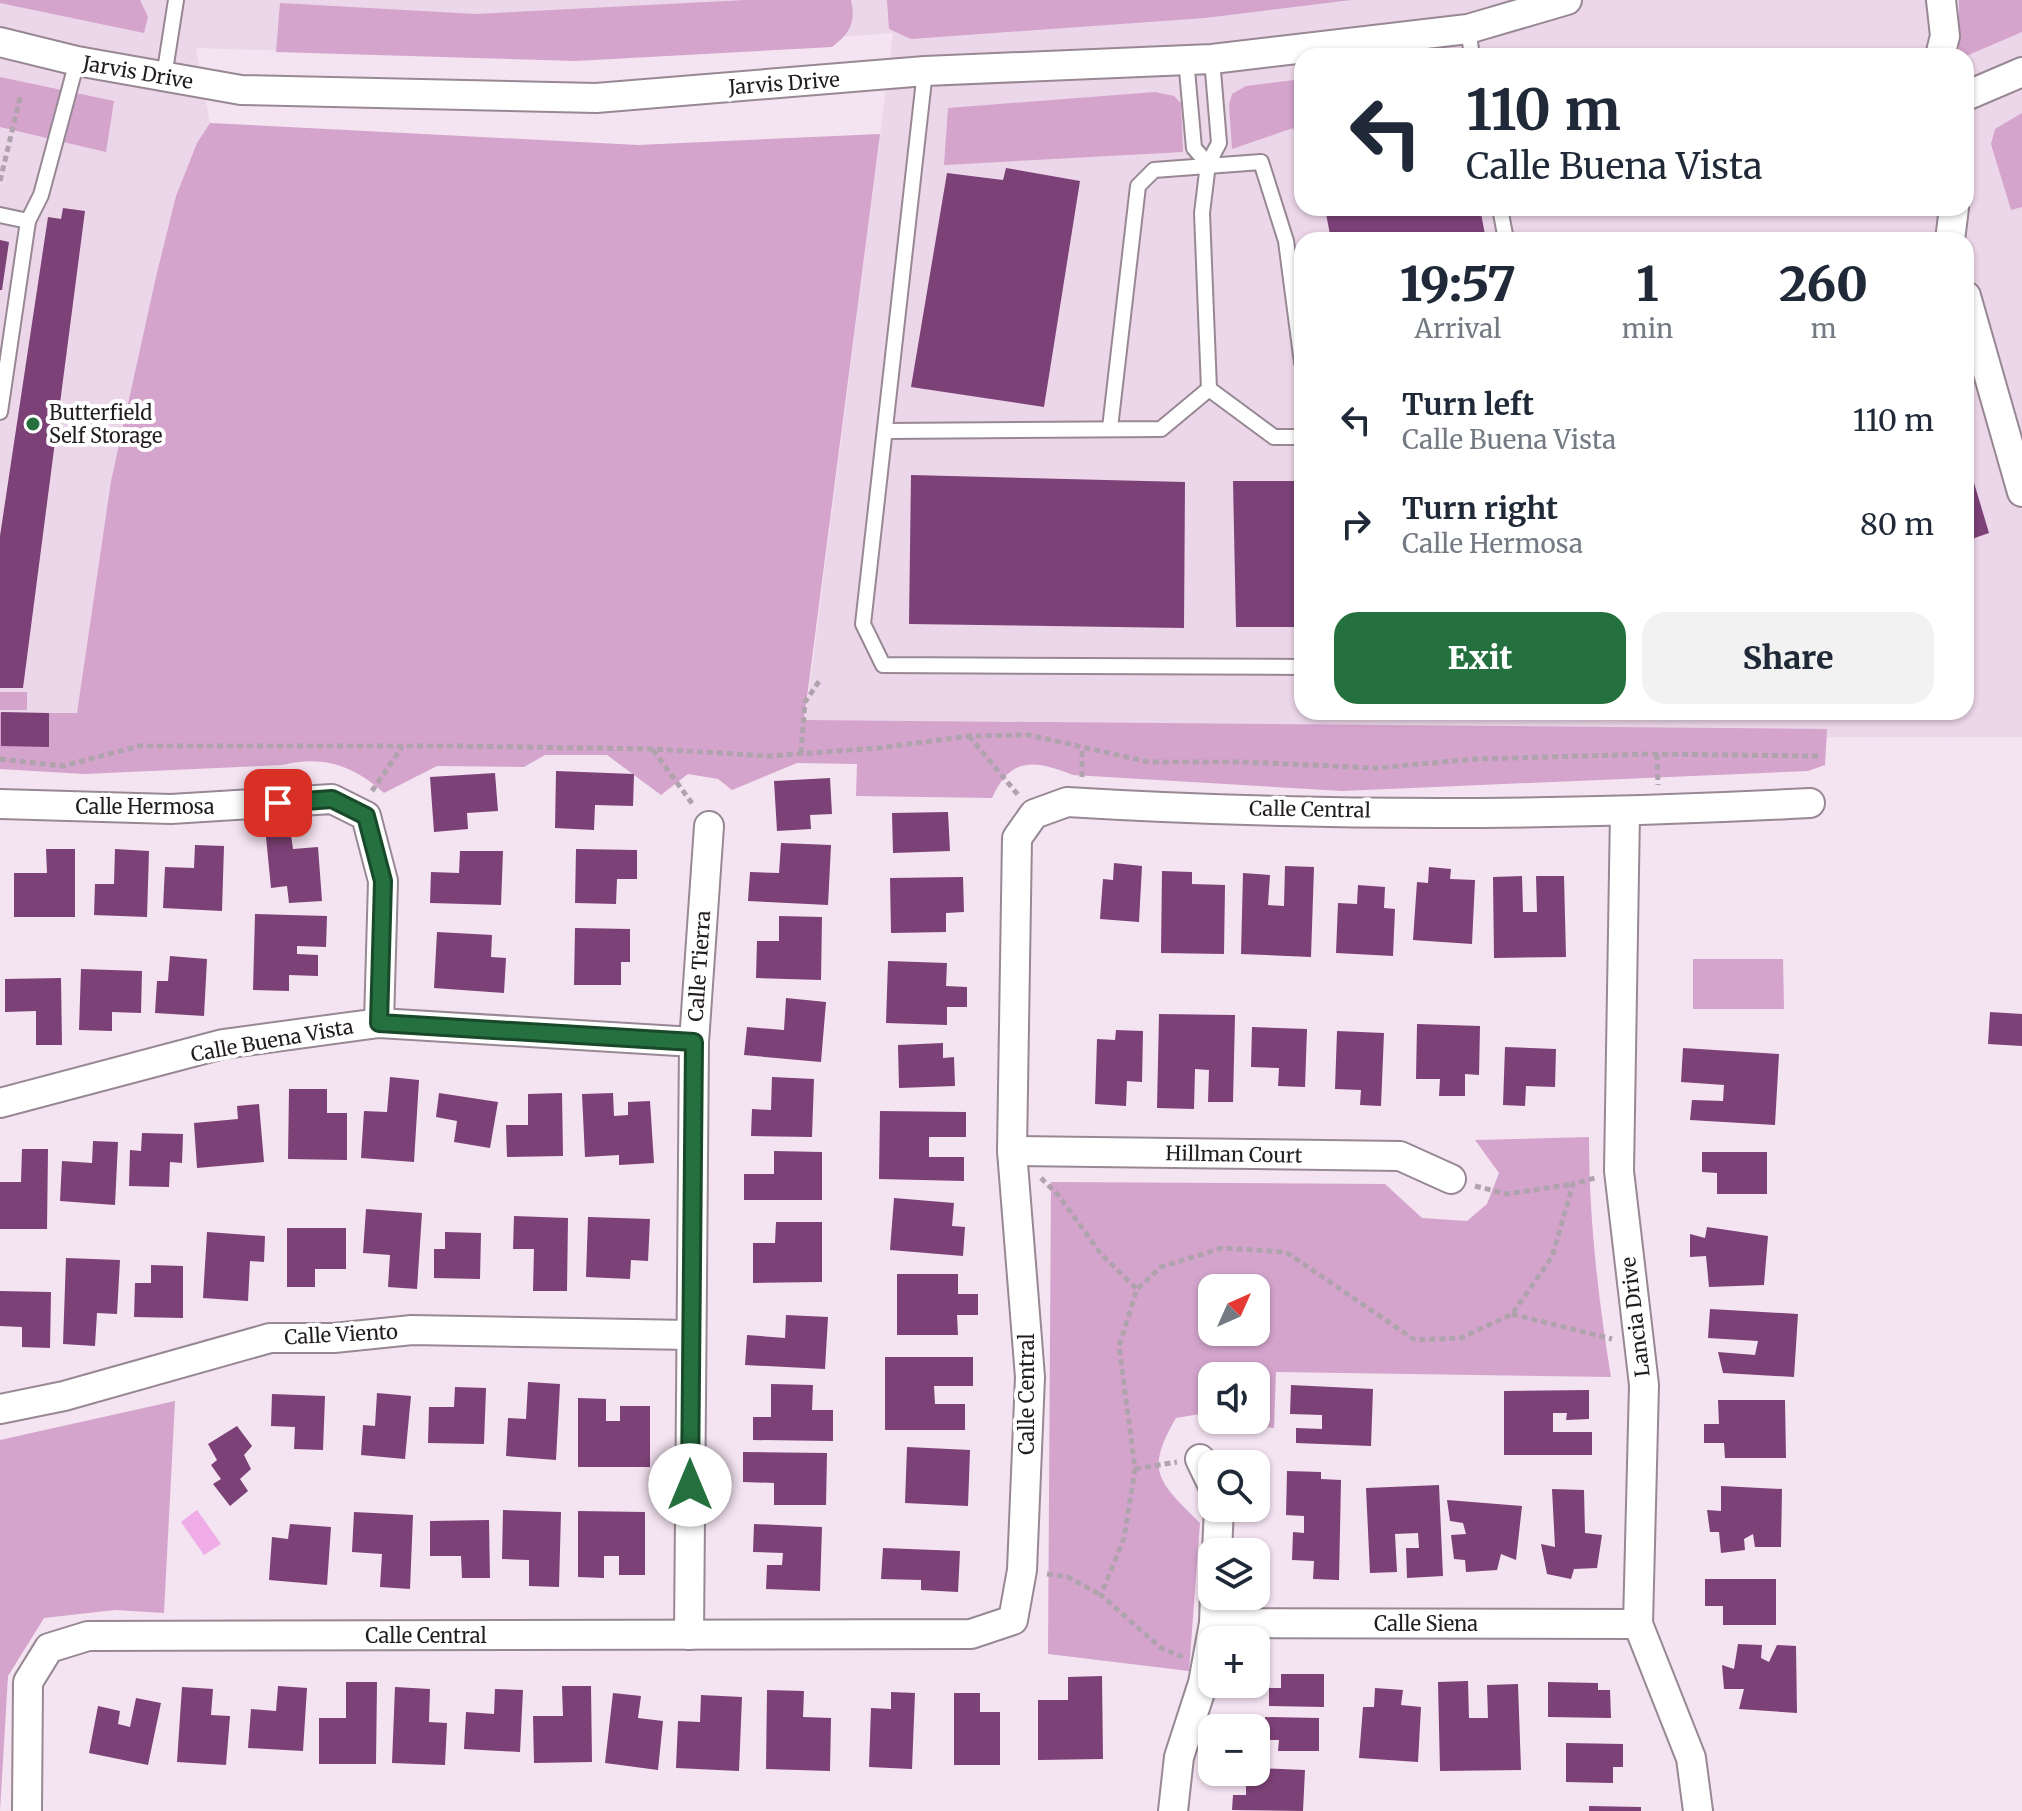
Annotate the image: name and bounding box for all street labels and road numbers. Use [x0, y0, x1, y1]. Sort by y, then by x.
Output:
street label: Jarvis Drive [80, 50, 195, 94]
street label: Jarvis Drive [727, 67, 840, 99]
street label: Calle Hermosa [75, 794, 215, 819]
street label: Calle Central [1249, 795, 1371, 823]
street label: Calle Tierra [683, 909, 715, 1022]
street label: Calle Buena Vista [189, 1013, 356, 1067]
street label: Hillman Court [1165, 1140, 1303, 1168]
street label: Lancia Drive [1615, 1255, 1655, 1379]
street label: Calle Viento [284, 1319, 399, 1349]
street label: Calle Central [1014, 1333, 1039, 1455]
street label: Calle Siena [1374, 1611, 1478, 1636]
street label: Calle Central [365, 1623, 487, 1648]

